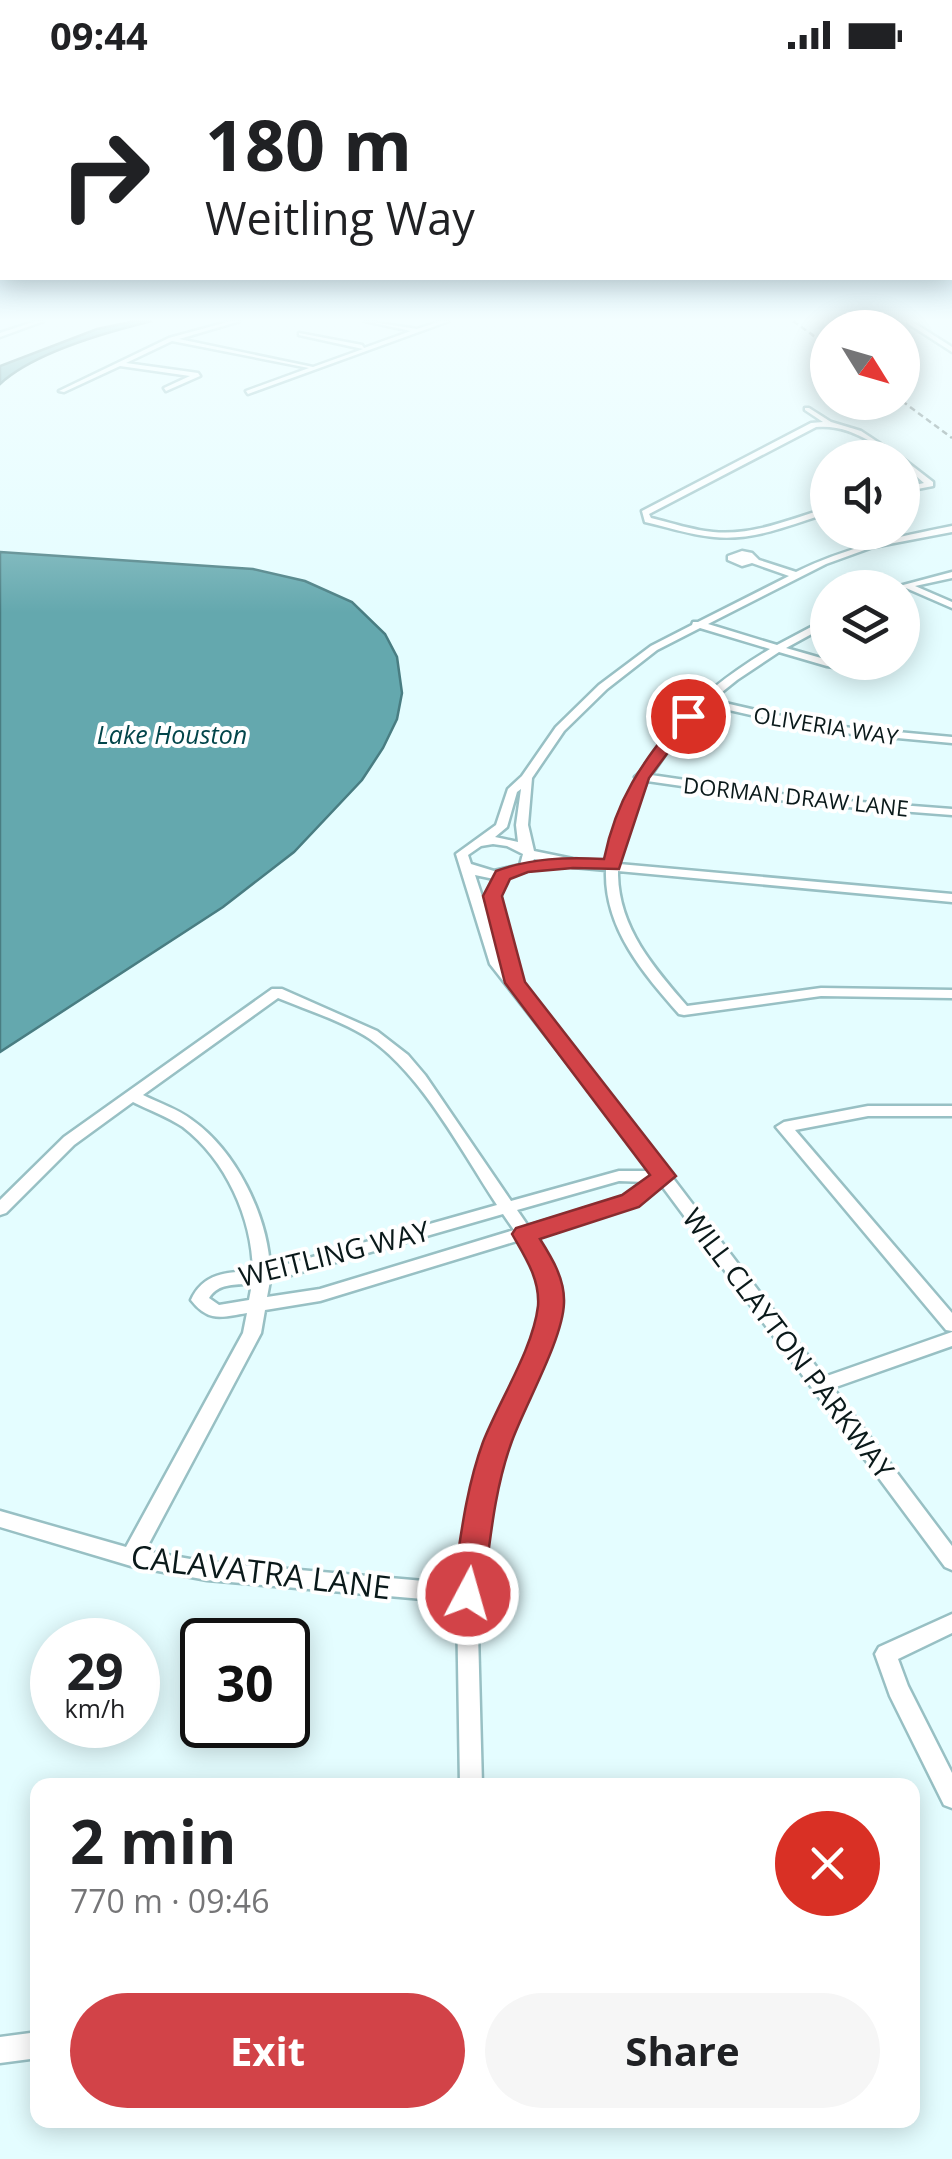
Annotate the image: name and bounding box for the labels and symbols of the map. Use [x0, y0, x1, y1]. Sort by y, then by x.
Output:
north arrow [810, 310, 920, 420]
pin [646, 674, 731, 759]
street label: OLIVERIA WAY [752, 699, 901, 751]
water label: Lake Houston [97, 717, 247, 751]
street label: DORMAN DRAW LANE [682, 769, 910, 823]
street label: WILL CLAYTON PARKWAY [675, 1200, 904, 1486]
street label: WEITLING WAY [235, 1211, 434, 1295]
street label: CALAVATRA LANE [129, 1534, 393, 1608]
position arrow [416, 1542, 520, 1646]
speed limit sign: 30 [180, 1618, 310, 1748]

